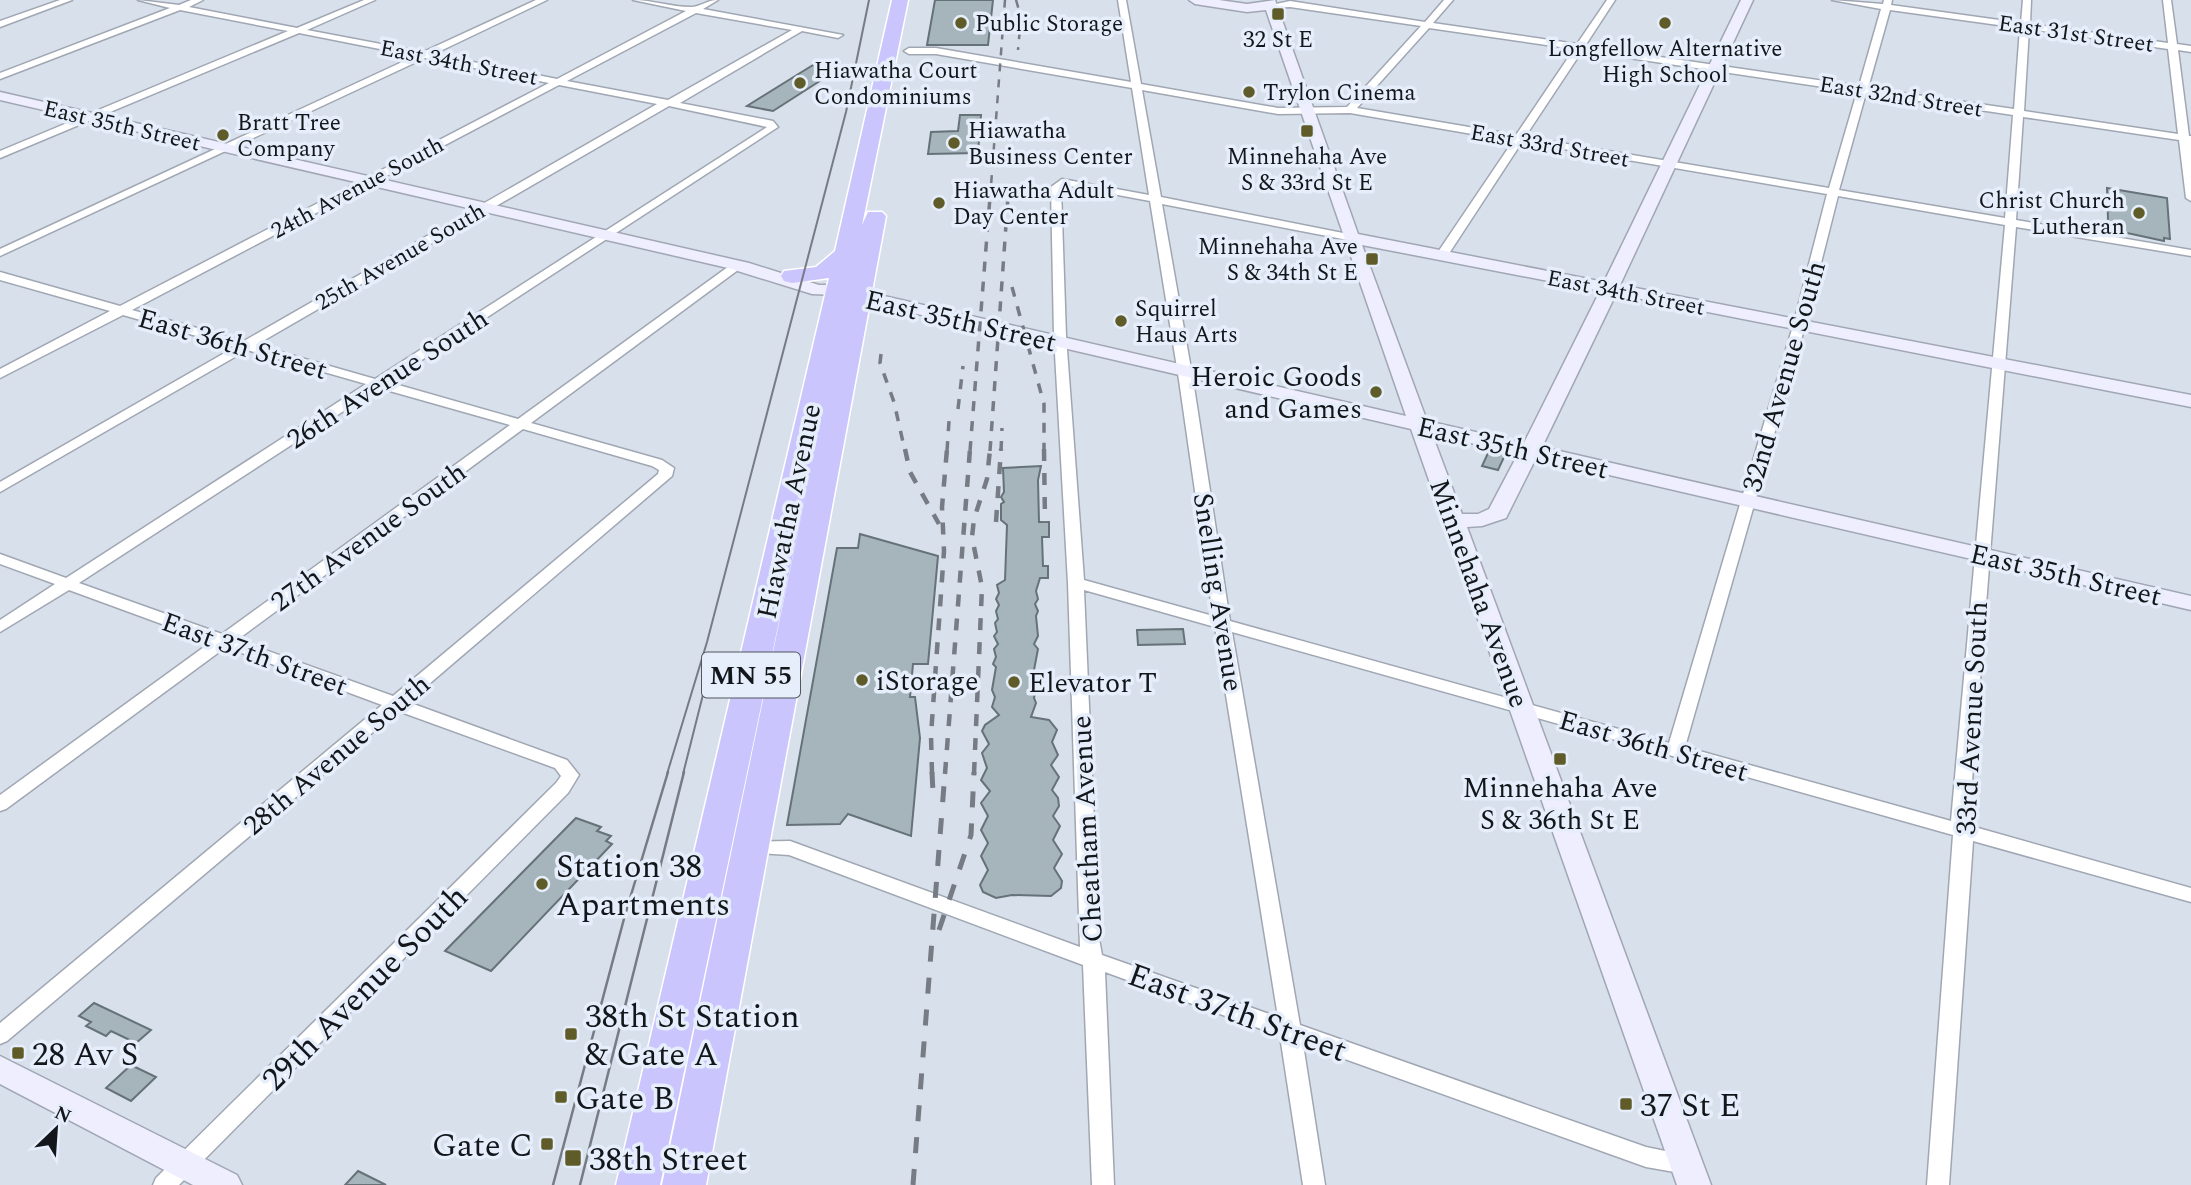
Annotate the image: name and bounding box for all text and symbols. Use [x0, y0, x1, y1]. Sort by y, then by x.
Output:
marker: 32 St E [1270, 6, 1286, 22]
street label: East 31st Street [1996, 6, 2156, 63]
place label: Public Storage [975, 7, 1123, 42]
marker: Public Storage [953, 15, 969, 31]
marker: Longfellow Alternative High School [1657, 15, 1673, 31]
place label: 32 St E [1243, 23, 1313, 58]
street label: East 34th Street [377, 31, 541, 96]
place label: Longfellow Alternative High School [1548, 32, 1782, 93]
place label: Hiawatha Court Condominiums [814, 54, 977, 115]
street label: East 32nd Street [1816, 67, 1985, 128]
marker: Hiawatha Court Condominiums [792, 75, 808, 91]
place label: Trylon Cinema [1263, 76, 1416, 111]
marker: Trylon Cinema [1241, 84, 1257, 100]
street label: East 35th Street [40, 91, 204, 162]
place label: Bratt Tree Company [237, 106, 341, 167]
place label: Hiawatha Business Center [968, 114, 1133, 175]
street label: East 33rd Street [1467, 115, 1632, 178]
marker: Minnehaha Ave S & 33rd St E [1299, 123, 1315, 139]
marker: Bratt Tree Company [215, 127, 231, 143]
street label: 24th Avenue South [265, 128, 450, 249]
marker: Hiawatha Business Center [946, 135, 962, 151]
place label: Minnehaha Ave S & 33rd St E [1227, 140, 1387, 201]
place label: Hiawatha Adult Day Center [953, 174, 1115, 235]
place label: Christ Church Lutheran [1978, 184, 2125, 245]
street label: 25th Avenue South [309, 194, 492, 320]
marker: Hiawatha Adult Day Center [931, 195, 947, 211]
marker: Christ Church Lutheran [2131, 205, 2147, 221]
place label: Minnehaha Ave S & 34th St E [1198, 230, 1358, 291]
marker: Minnehaha Ave S & 34th St E [1364, 251, 1380, 267]
street label: 32nd Avenue South [1731, 256, 1838, 497]
street label: East 34th Street [1544, 261, 1708, 326]
street label: East 35th Street [861, 279, 1061, 364]
place label: Squirrel Haus Arts [1135, 292, 1238, 353]
street label: East 36th Street [133, 297, 332, 392]
street label: 26th Avenue South [278, 298, 497, 461]
marker: Squirrel Haus Arts [1113, 313, 1129, 329]
place label: Heroic Goods and Games [1191, 356, 1362, 431]
marker: Heroic Goods and Games [1368, 384, 1384, 400]
street label: Hiawatha Avenue [746, 400, 833, 623]
street label: East 35th Street [1413, 406, 1613, 491]
street label: 27th Avenue South [262, 451, 476, 623]
street label: Minnehaha Avenue [1417, 473, 1540, 714]
street label: Snelling Avenue [1181, 490, 1254, 695]
street label: East 35th Street [1966, 533, 2166, 618]
street label: 33rd Avenue South [1945, 600, 2000, 836]
street label: East 37th Street [155, 601, 354, 708]
road number: MN 55 [702, 652, 800, 698]
place label: iStorage [876, 660, 978, 703]
place label: Elevator T [1028, 662, 1157, 705]
street label: 28th Avenue South [234, 664, 440, 847]
marker: iStorage [854, 672, 870, 688]
marker: Elevator T [1006, 674, 1022, 690]
street label: East 36th Street [1554, 699, 1753, 794]
street label: Cheatham Avenue [1060, 714, 1115, 944]
marker: Minnehaha Ave S & 36th St E [1552, 751, 1568, 767]
place label: Minnehaha Ave S & 36th St E [1462, 767, 1658, 842]
place label: Station 38 Apartments [556, 842, 730, 930]
street label: 29th Avenue South [251, 874, 480, 1103]
marker: Station 38 Apartments [534, 876, 550, 892]
street label: East 37th Street [1121, 950, 1354, 1076]
place label: 38th St Station & Gate A [585, 992, 800, 1080]
marker: 38th St Station & Gate A [563, 1026, 579, 1042]
place label: 28 Av S [32, 1030, 138, 1080]
marker: 28 Av S [10, 1045, 26, 1061]
place label: Gate B [575, 1074, 674, 1124]
place label: 37 St E [1640, 1081, 1741, 1131]
marker: Gate B [553, 1089, 569, 1105]
north arrow [21, 1094, 91, 1164]
marker: 37 St E [1618, 1096, 1634, 1112]
text: N [49, 1099, 76, 1131]
place label: Gate C [432, 1121, 533, 1171]
place label: 38th Street [589, 1135, 748, 1185]
marker: Gate C [539, 1136, 555, 1152]
marker: 38th Street [563, 1148, 583, 1168]

